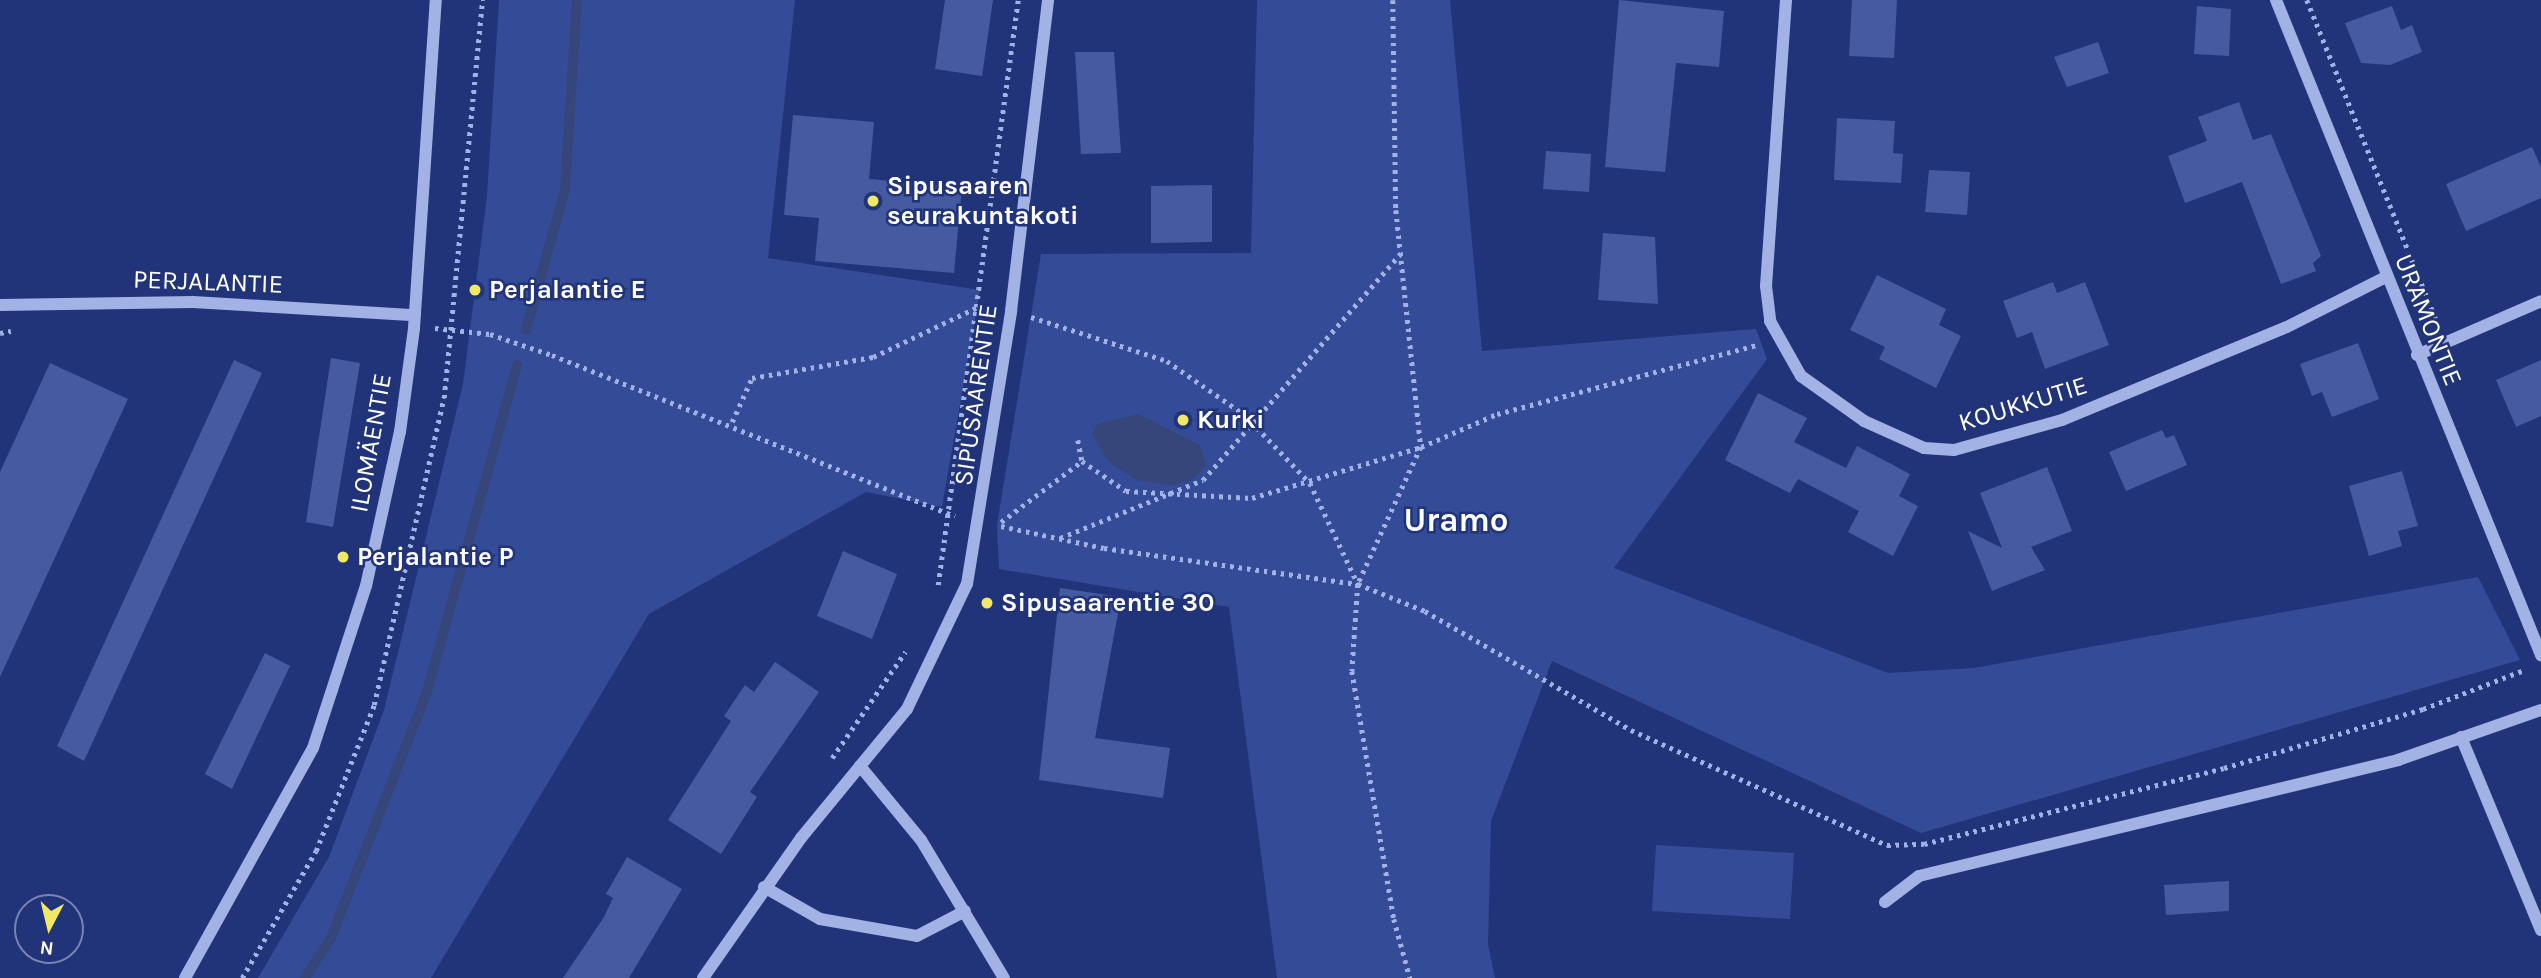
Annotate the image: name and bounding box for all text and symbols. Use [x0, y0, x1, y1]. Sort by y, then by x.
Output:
place label: Sipusaaren seurakuntakoti [887, 170, 1078, 232]
marker: Sipusaaren seurakuntakoti [865, 193, 881, 209]
street label: URAMONTIE [2387, 250, 2469, 390]
street label: PERJALANTIE [132, 264, 284, 300]
place label: Perjalantie E [489, 274, 646, 306]
marker: Perjalantie E [467, 282, 483, 298]
street label: SIPUSAARENTIE [948, 302, 1004, 488]
street label: KOUKKUTIE [1955, 370, 2091, 438]
street label: ILOMÄENTIE [343, 371, 399, 515]
place label: Kurki [1197, 404, 1264, 436]
marker: Kurki [1175, 412, 1191, 428]
district label: Uramo [1403, 501, 1509, 541]
place label: Perjalantie P [357, 541, 514, 573]
marker: Perjalantie P [335, 549, 351, 565]
place label: Sipusaarentie 30 [1001, 587, 1214, 619]
marker: Sipusaarentie 30 [979, 595, 995, 611]
north arrow [14, 894, 84, 964]
text: N [39, 936, 55, 960]

